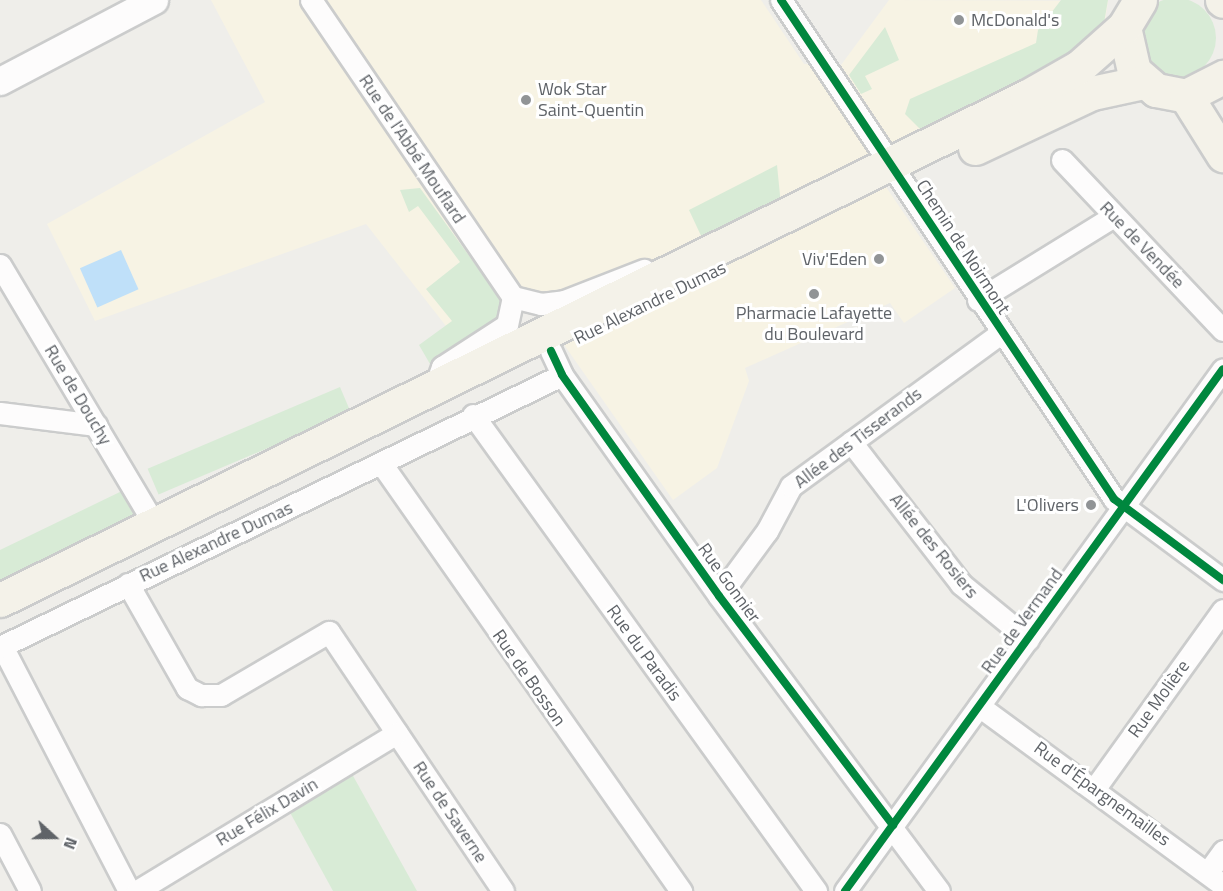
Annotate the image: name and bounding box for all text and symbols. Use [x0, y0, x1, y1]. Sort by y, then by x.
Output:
place label: McDonald's [971, 9, 1059, 31]
marker: McDonald's [952, 13, 966, 27]
street label: Rue de l'Abbé Mouflard [354, 71, 470, 227]
place label: Wok Star Saint-Quentin [538, 79, 644, 122]
marker: Wok Star Saint-Quentin [519, 93, 533, 107]
street label: Chemin de Noirmont [911, 176, 1015, 318]
street label: Rue de Vendée [1095, 197, 1189, 293]
place label: Viv'Eden [802, 248, 867, 270]
marker: Viv'Eden [872, 252, 886, 266]
street label: Rue Alexandre Dumas [570, 257, 730, 349]
marker: Pharmacie Lafayette du Boulevard [807, 287, 821, 301]
place label: Pharmacie Lafayette du Boulevard [736, 303, 892, 346]
street label: Rue de Douchy [40, 341, 116, 449]
street label: Allée des Tisserands [790, 383, 926, 493]
street label: Allée des Rosiers [885, 489, 983, 603]
place label: L'Olivers [1016, 494, 1079, 516]
street label: Rue Alexandre Dumas [136, 497, 296, 587]
marker: L'Olivers [1084, 498, 1098, 512]
street label: Rue Gonnier [693, 539, 765, 627]
street label: Rue de Vermand [977, 564, 1067, 678]
street label: Rue du Paradis [602, 601, 686, 705]
street label: Rue de Bosson [488, 626, 570, 730]
street label: Rue Molière [1124, 656, 1194, 742]
street label: Rue d'Épargnemailles [1030, 737, 1174, 851]
street label: Rue de Saverne [408, 757, 492, 867]
street label: Rue Félix Davin [212, 773, 322, 851]
north arrow [24, 807, 84, 867]
text: N [58, 834, 84, 853]

